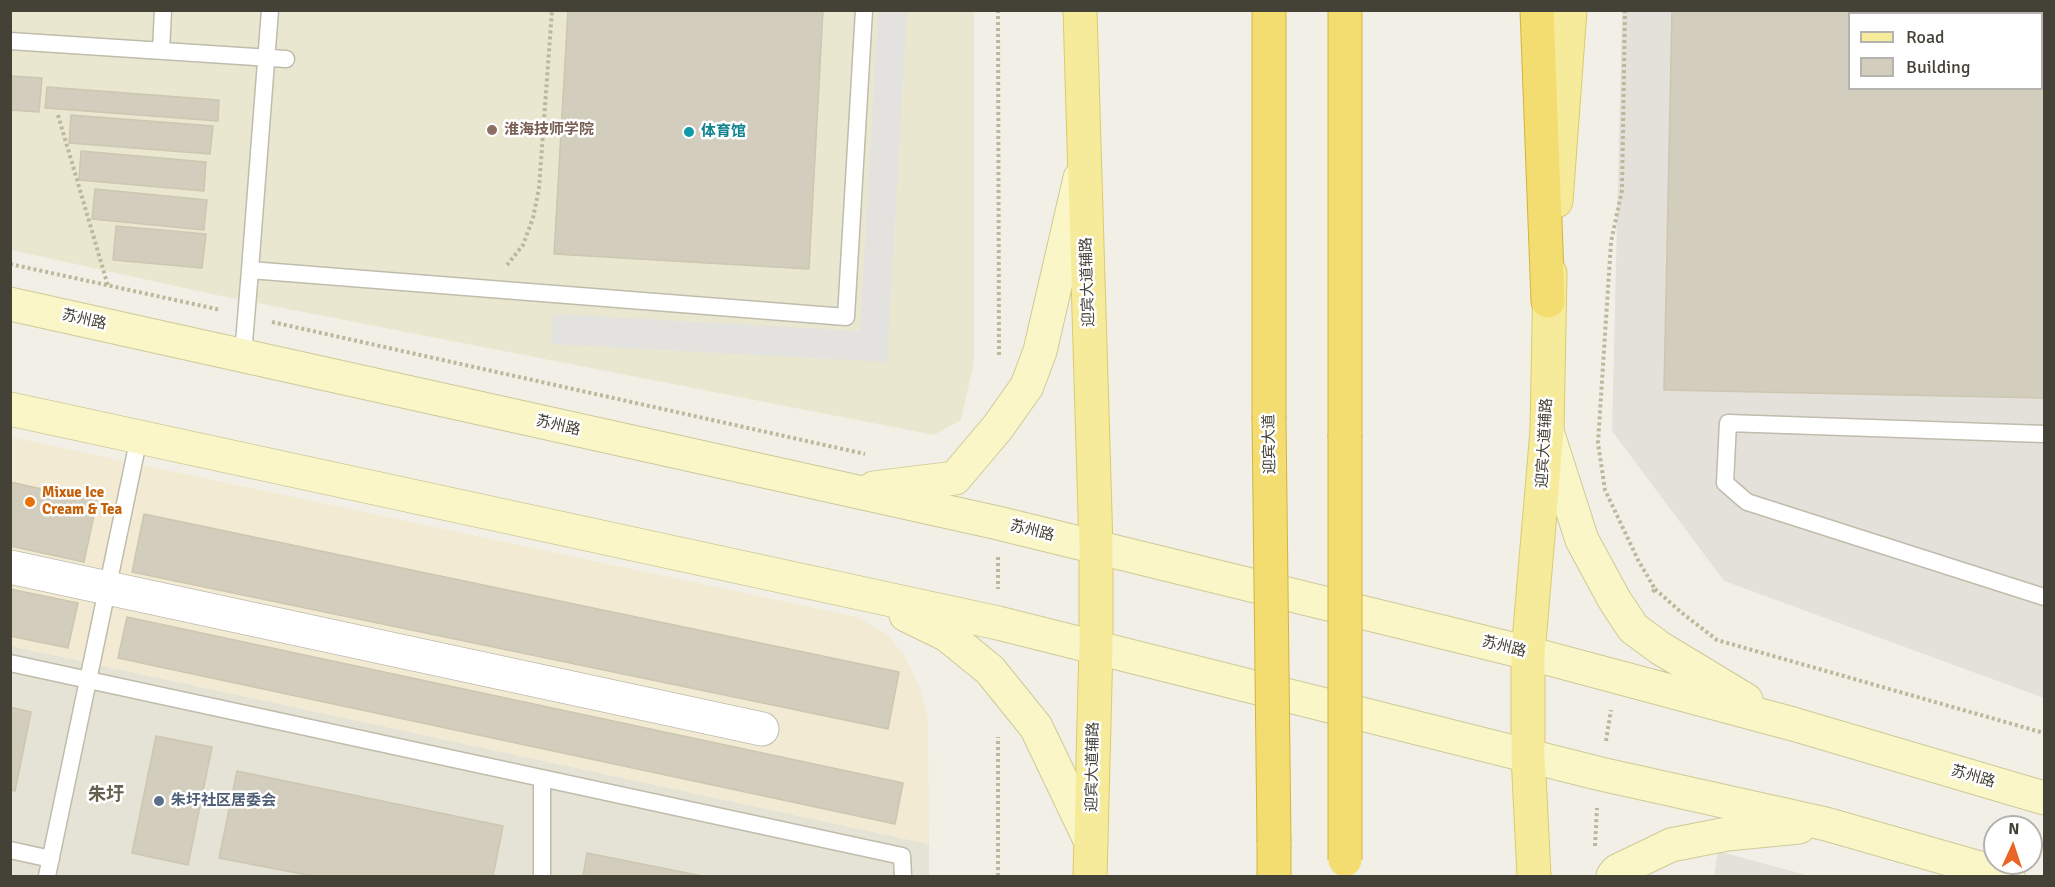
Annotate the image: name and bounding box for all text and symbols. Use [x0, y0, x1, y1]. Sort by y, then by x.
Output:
legend [1848, 12, 2043, 90]
text: Road [1906, 26, 1945, 48]
text: Building [1906, 56, 1970, 78]
place label: 淮海技师学院 [504, 121, 594, 139]
marker: 淮海技师学院 [485, 123, 499, 137]
place label: 体育馆 [701, 123, 746, 141]
marker: 体育馆 [682, 125, 696, 139]
street label: 迎宾大道辅路 [1077, 237, 1099, 327]
street label: 苏州路 [60, 306, 108, 334]
street label: 迎宾大道辅路 [1534, 398, 1556, 488]
street label: 苏州路 [534, 412, 582, 440]
street label: 迎宾大道 [1260, 414, 1280, 474]
place label: Mixue Ice Cream & Tea [42, 484, 122, 519]
marker: Mixue Ice Cream & Tea [23, 495, 37, 509]
street label: 苏州路 [1008, 517, 1056, 545]
street label: 苏州路 [1480, 633, 1528, 661]
street label: 迎宾大道辅路 [1083, 722, 1103, 812]
street label: 苏州路 [1949, 762, 1997, 792]
district label: 朱圩 [88, 784, 124, 806]
place label: 朱圩社区居委会 [171, 792, 276, 810]
marker: 朱圩社区居委会 [152, 794, 166, 808]
north arrow [1983, 815, 2043, 875]
text: N [2008, 819, 2020, 839]

